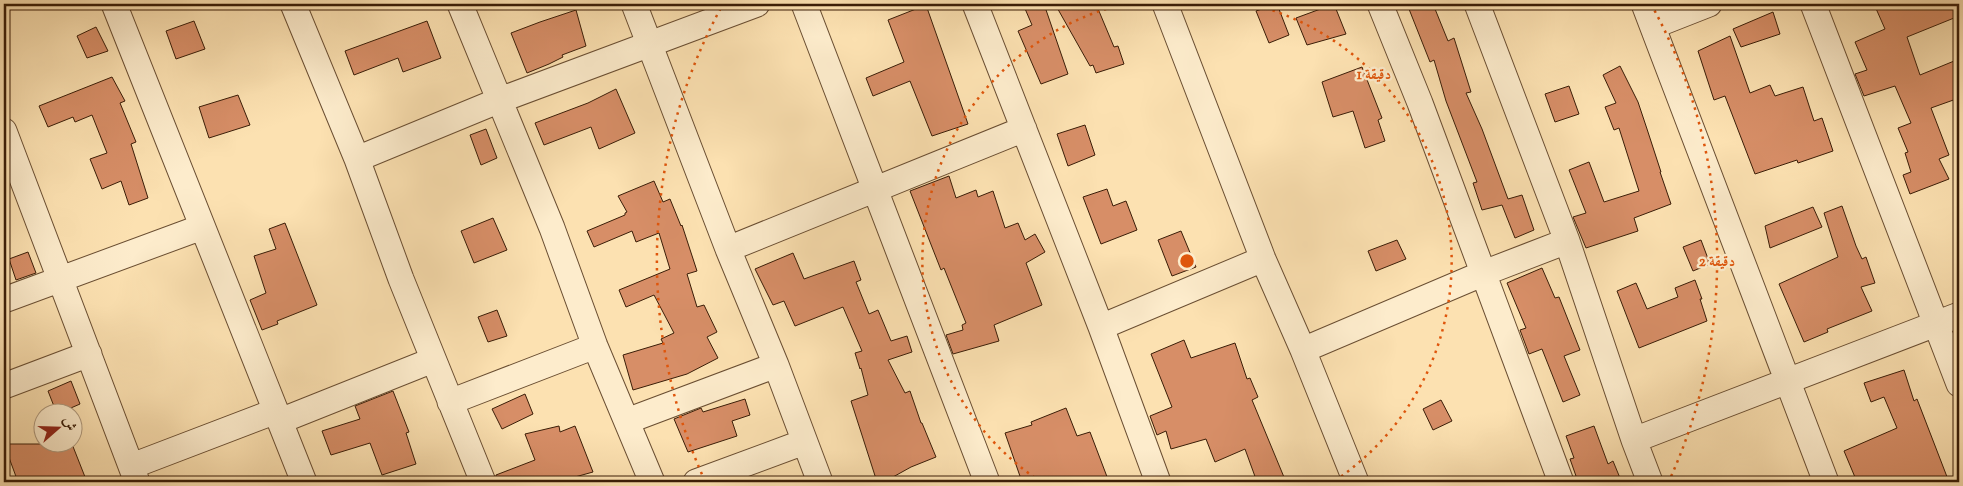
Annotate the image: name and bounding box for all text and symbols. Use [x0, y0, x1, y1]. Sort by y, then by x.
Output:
text: 1 دقيقة [1357, 65, 1391, 86]
centre of rings [1178, 252, 1196, 270]
text: 2 دقيقة [1699, 252, 1735, 273]
north arrow [32, 404, 82, 454]
text: ش [57, 414, 80, 434]

